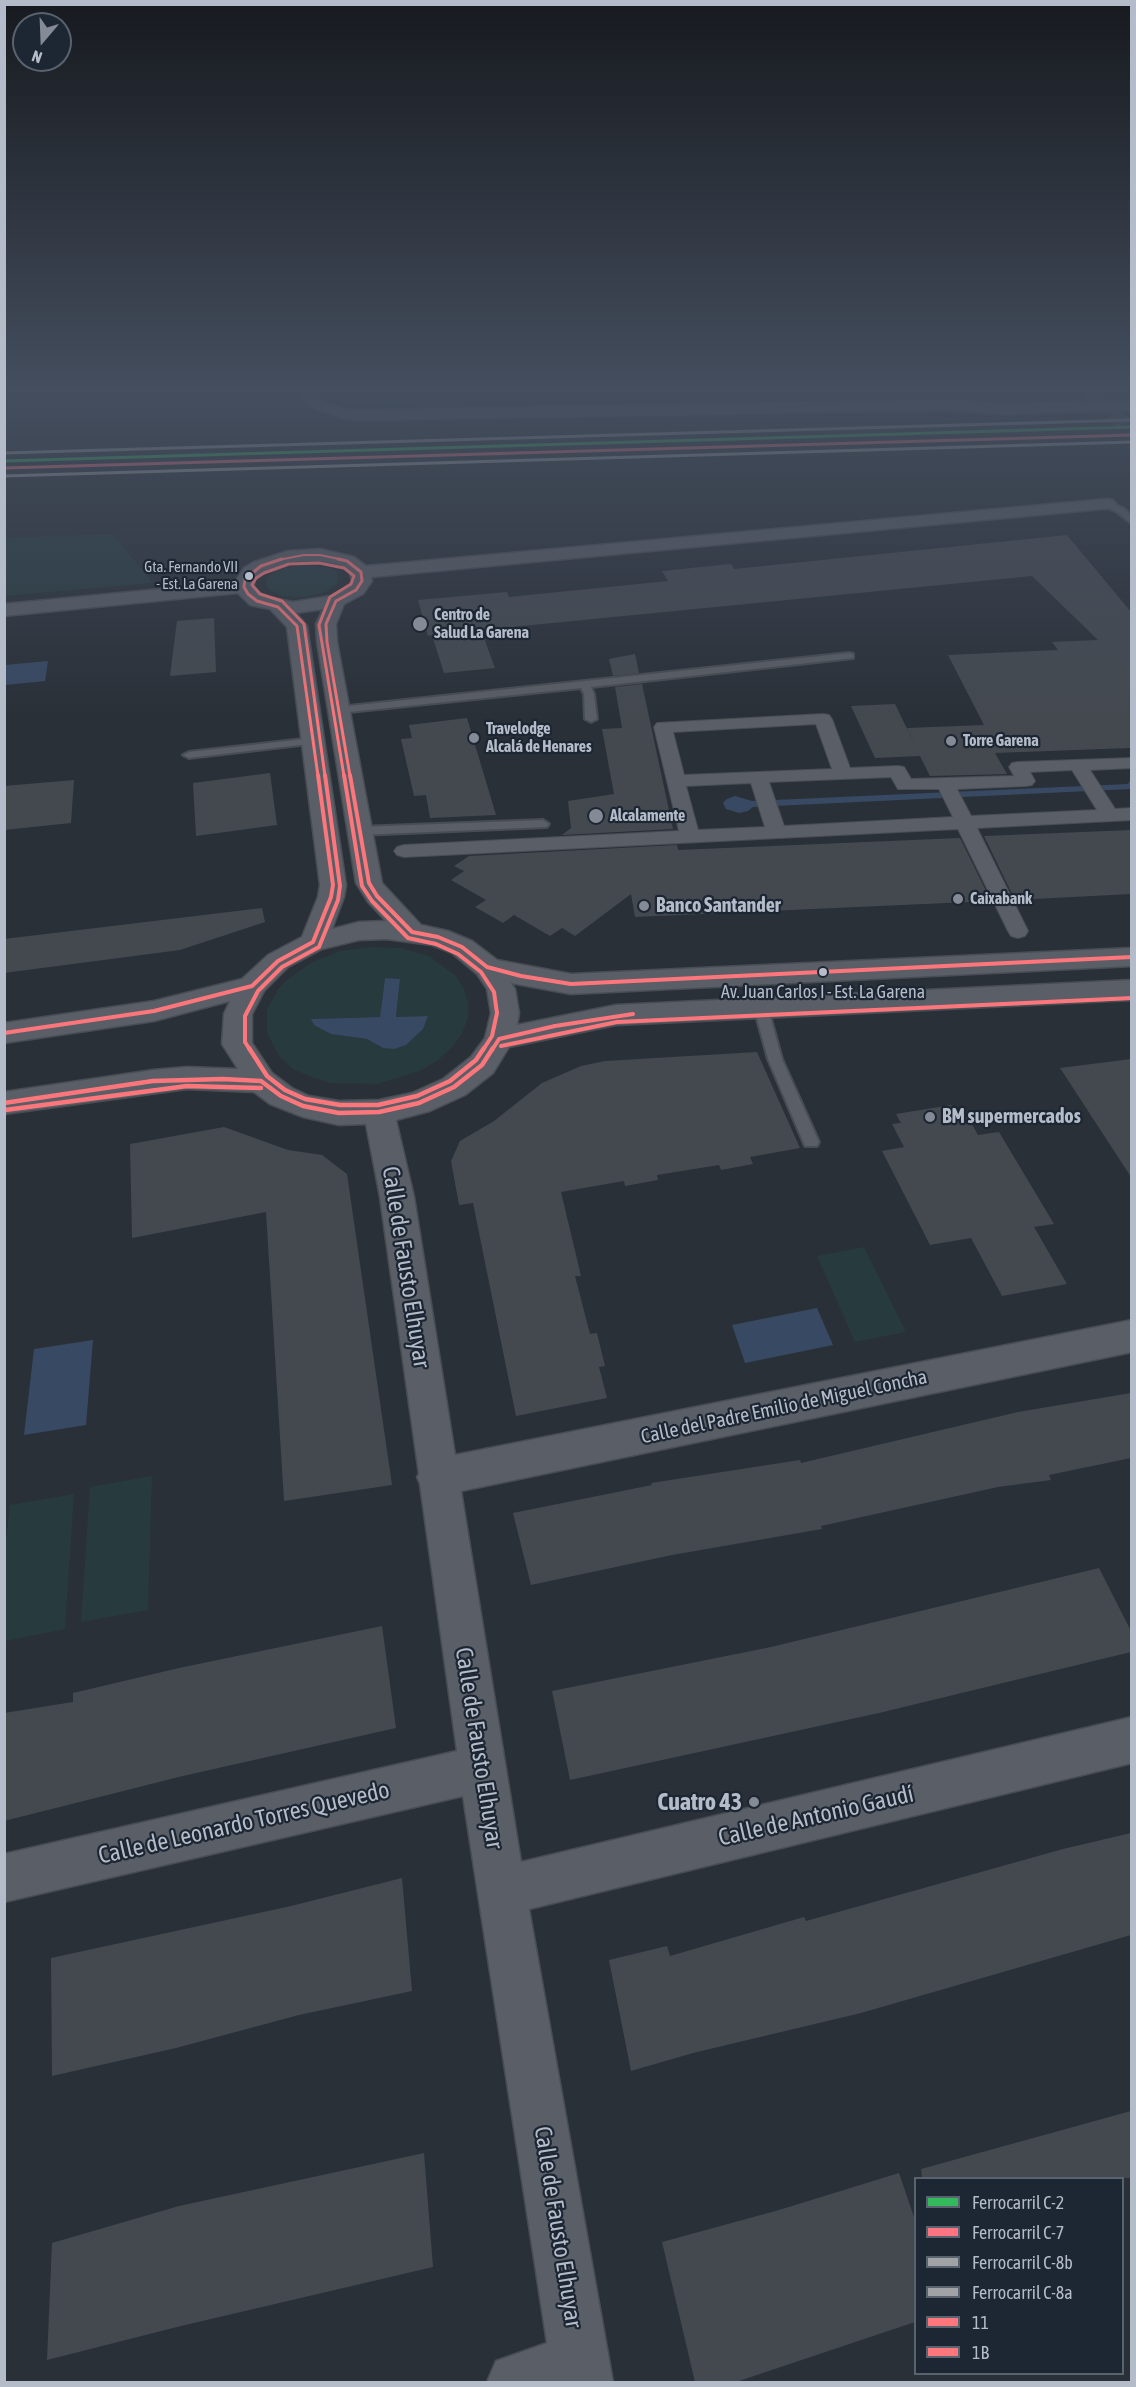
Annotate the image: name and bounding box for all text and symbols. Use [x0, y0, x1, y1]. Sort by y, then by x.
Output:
north arrow [12, 12, 72, 72]
text: N [29, 47, 44, 67]
place label: Gta. Fernando VII - Est. La Garena [144, 558, 238, 593]
marker: Gta. Fernando VII - Est. La Garena [243, 570, 255, 582]
place label: Centro de Salud La Garena [434, 605, 529, 643]
marker: Centro de Salud La Garena [411, 615, 429, 633]
place label: Travelodge Alcalá de Henares [486, 719, 592, 757]
marker: Travelodge Alcalá de Henares [467, 731, 481, 745]
place label: Torre Garena [963, 731, 1039, 751]
marker: Torre Garena [944, 734, 958, 748]
place label: Alcalamente [610, 806, 685, 826]
marker: Alcalamente [587, 807, 605, 825]
place label: Caixabank [970, 889, 1032, 909]
marker: Caixabank [951, 892, 965, 906]
place label: Banco Santander [656, 894, 781, 918]
marker: Banco Santander [637, 899, 651, 913]
marker: Av. Juan Carlos I - Est. La Garena [817, 966, 829, 978]
place label: Av. Juan Carlos I - Est. La Garena [721, 981, 925, 1003]
place label: BM supermercados [942, 1105, 1081, 1129]
marker: BM supermercados [923, 1110, 937, 1124]
street label: Calle de Fausto Elhuyar [376, 1164, 436, 1370]
street label: Calle del Padre Emilio de Miguel Concha [639, 1365, 929, 1449]
street label: Calle de Fausto Elhuyar [449, 1645, 509, 1851]
street label: Calle de Leonardo Torres Quevedo [96, 1775, 392, 1871]
street label: Calle de Antonio Gaudí [716, 1780, 916, 1852]
place label: Cuatro 43 [657, 1788, 742, 1816]
marker: Cuatro 43 [747, 1795, 761, 1809]
street label: Calle de Fausto Elhuyar [528, 2124, 588, 2330]
legend [914, 2177, 1124, 2375]
text: Ferrocarril C-2 [972, 2192, 1064, 2213]
text: Ferrocarril C-7 [972, 2222, 1064, 2243]
text: Ferrocarril C-8b [972, 2252, 1073, 2273]
text: Ferrocarril C-8a [972, 2282, 1073, 2303]
text: 11 [972, 2312, 989, 2333]
text: 1B [972, 2342, 989, 2363]

